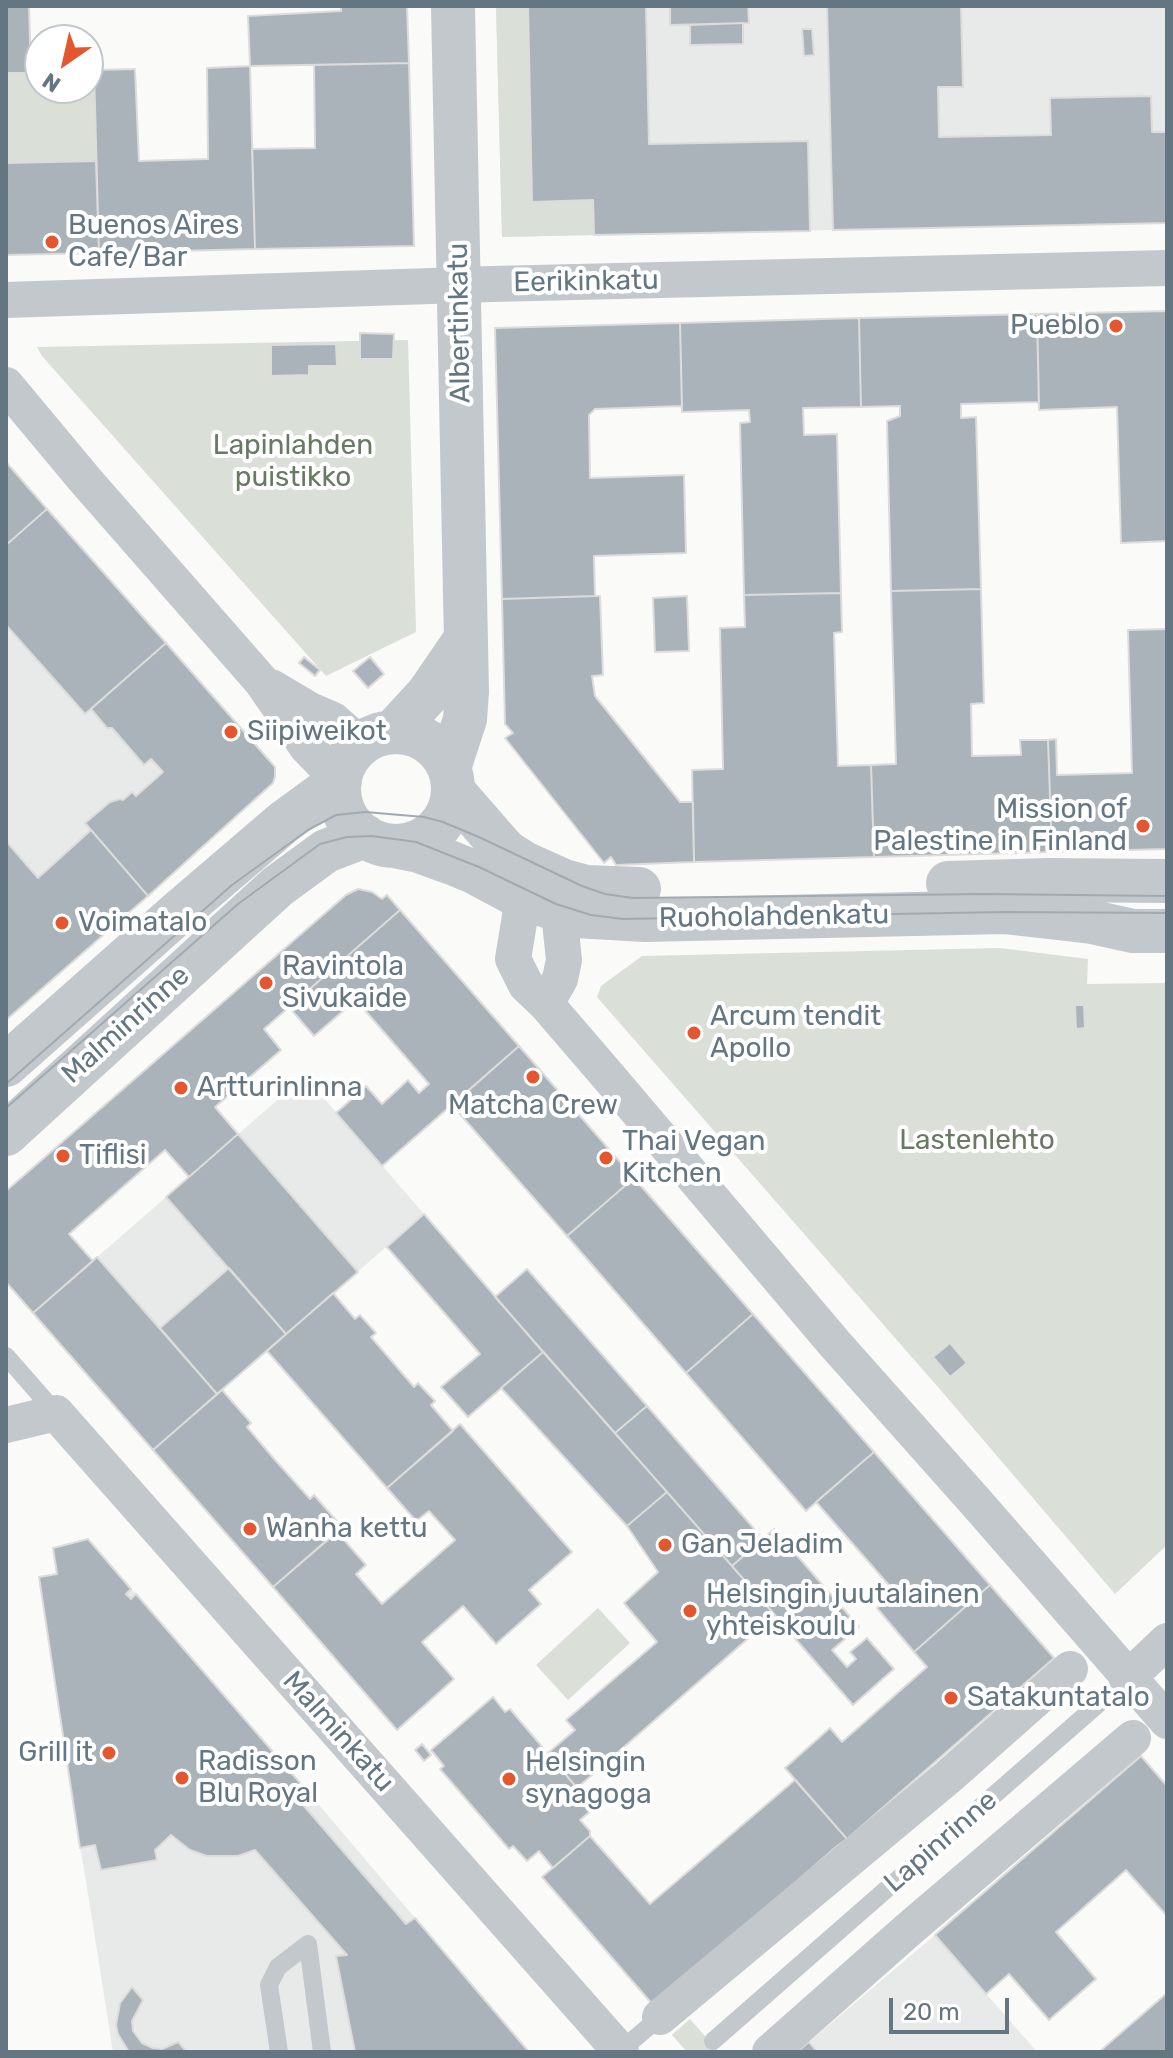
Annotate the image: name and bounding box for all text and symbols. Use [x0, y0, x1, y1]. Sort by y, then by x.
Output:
north arrow [24, 24, 104, 104]
text: N [37, 67, 66, 98]
place label: Buenos Aires Cafe/Bar [68, 209, 239, 275]
marker: Buenos Aires Cafe/Bar [43, 233, 61, 251]
street label: Albertinkatu [442, 242, 478, 404]
street label: Eerikinkatu [513, 264, 659, 300]
place label: Pueblo [1010, 309, 1100, 343]
marker: Pueblo [1107, 317, 1125, 335]
park label: Lapinlahden puistikko [213, 429, 373, 495]
place label: Siipiweikot [247, 715, 387, 749]
marker: Siipiweikot [222, 723, 240, 741]
place label: Mission of Palestine in Finland [873, 793, 1127, 859]
marker: Mission of Palestine in Finland [1134, 817, 1152, 835]
street label: Ruoholahdenkatu [659, 898, 889, 936]
place label: Voimatalo [78, 906, 207, 940]
marker: Voimatalo [53, 914, 71, 932]
place label: Ravintola Sivukaide [282, 950, 407, 1016]
street label: Malminrinne [55, 959, 197, 1091]
marker: Ravintola Sivukaide [257, 974, 275, 992]
place label: Arcum tendit Apollo [710, 1000, 881, 1066]
marker: Arcum tendit Apollo [685, 1024, 703, 1042]
marker: Matcha Crew [524, 1068, 542, 1086]
place label: Artturinlinna [197, 1071, 363, 1105]
marker: Artturinlinna [172, 1079, 190, 1097]
place label: Matcha Crew [448, 1089, 618, 1123]
park label: Lastenlehto [899, 1124, 1055, 1158]
place label: Thai Vegan Kitchen [622, 1125, 765, 1191]
place label: Tiflisi [79, 1139, 147, 1173]
marker: Tiflisi [54, 1147, 72, 1165]
marker: Thai Vegan Kitchen [597, 1149, 615, 1167]
place label: Wanha kettu [266, 1512, 428, 1546]
marker: Wanha kettu [241, 1520, 259, 1538]
place label: Gan Jeladim [681, 1528, 843, 1562]
marker: Gan Jeladim [656, 1536, 674, 1554]
place label: Helsingin juutalainen yhteiskoulu [706, 1578, 980, 1644]
marker: Helsingin juutalainen yhteiskoulu [681, 1602, 699, 1620]
street label: Malminkatu [275, 1665, 401, 1799]
place label: Satakuntatalo [967, 1681, 1150, 1715]
marker: Satakuntatalo [942, 1689, 960, 1707]
place label: Grill it [18, 1736, 93, 1770]
marker: Grill it [100, 1744, 118, 1762]
place label: Radisson Blu Royal [198, 1745, 318, 1811]
place label: Helsingin synagoga [525, 1746, 652, 1812]
marker: Radisson Blu Royal [173, 1769, 191, 1787]
marker: Helsingin synagoga [500, 1770, 518, 1788]
street label: Lapinrinne [878, 1784, 1004, 1900]
scale bar [893, 1982, 1013, 2032]
text: 20 m [903, 1998, 960, 2026]

